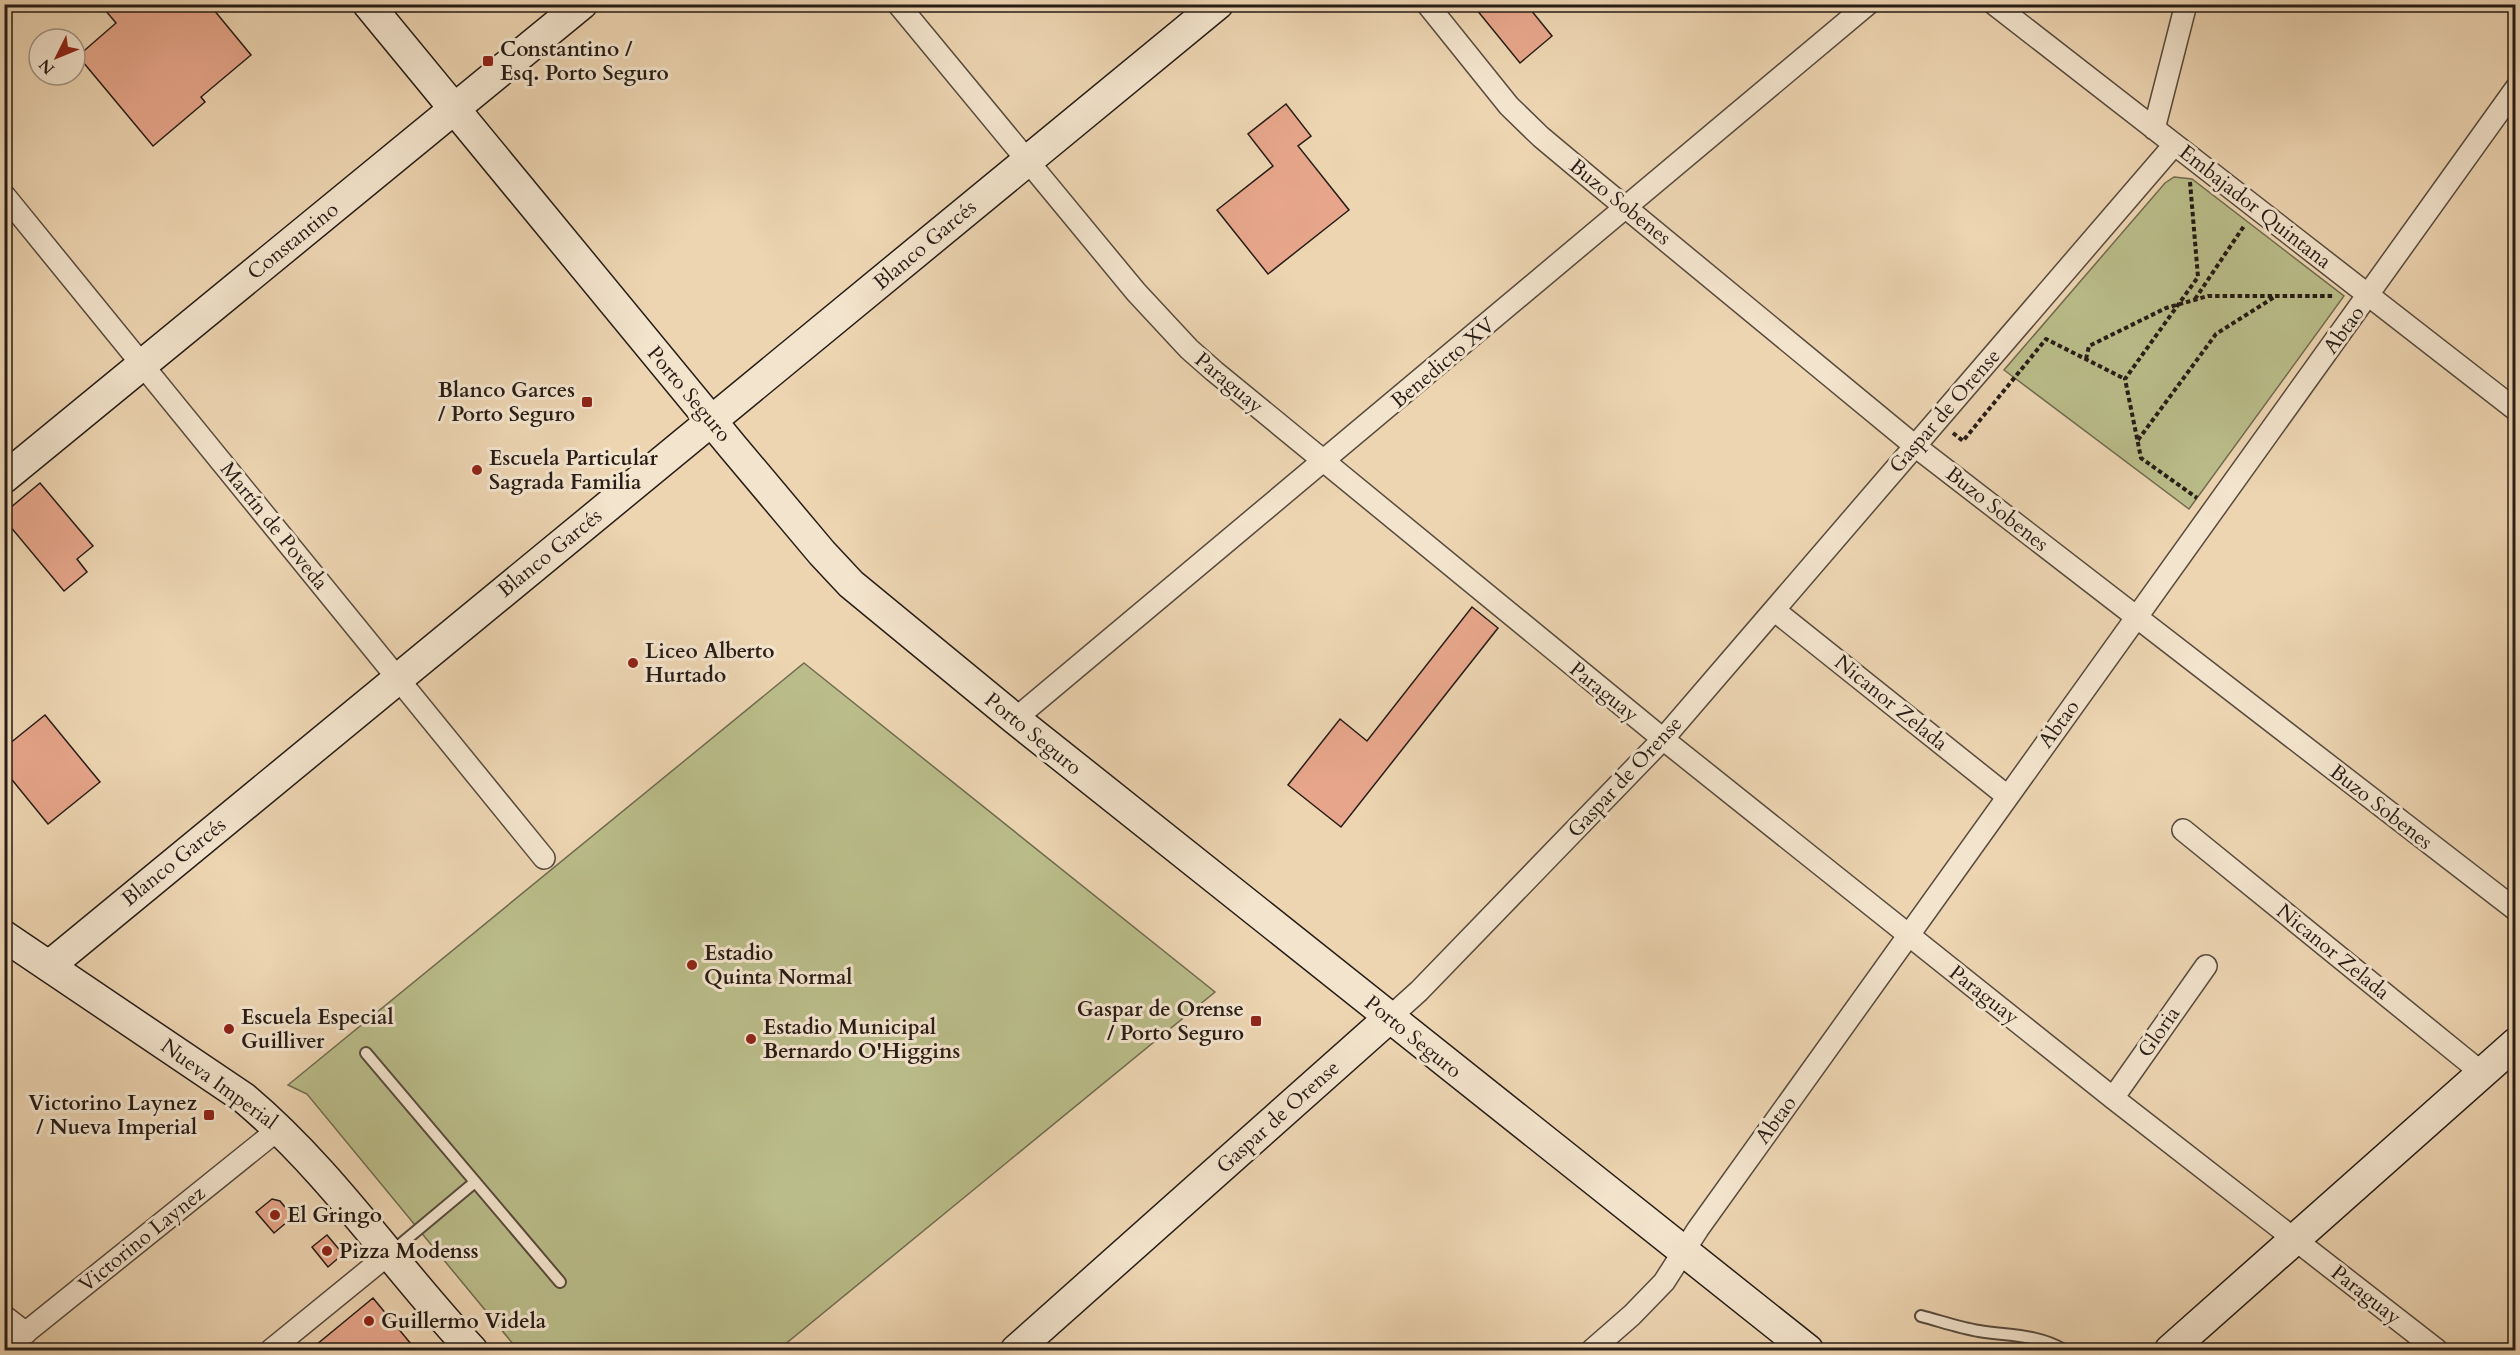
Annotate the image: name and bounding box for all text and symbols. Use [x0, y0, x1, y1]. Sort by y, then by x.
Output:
north arrow [27, 27, 87, 87]
place label: Constantino / Esq. Porto Seguro [500, 35, 669, 88]
text: N [34, 54, 60, 79]
marker: Constantino / Esq. Porto Seguro [481, 54, 495, 68]
street label: Embajador Quintana [2173, 138, 2337, 276]
street label: Buzo Sobenes [1563, 152, 1677, 252]
street label: Blanco Garcés [867, 193, 983, 297]
street label: Constantino [241, 195, 345, 287]
street label: Abtao [2317, 300, 2371, 360]
street label: Benedicto XV [1385, 311, 1502, 415]
street label: Porto Seguro [640, 340, 738, 448]
street label: Gaspar de Orense [1883, 342, 2007, 480]
street label: Paraguay [1188, 346, 1270, 420]
place label: Blanco Garces / Porto Seguro [438, 376, 575, 429]
marker: Blanco Garces / Porto Seguro [580, 395, 594, 409]
place label: Escuela Particular Sagrada Familia [489, 444, 658, 497]
street label: Martín de Poveda [213, 456, 335, 596]
street label: Buzo Sobenes [1939, 460, 2055, 558]
marker: Escuela Particular Sagrada Familia [470, 463, 484, 477]
street label: Blanco Garcés [492, 502, 608, 604]
place label: Liceo Alberto Hurtado [645, 637, 774, 690]
street label: Nicanor Zelada [1828, 648, 1954, 758]
street label: Paraguay [1563, 655, 1645, 729]
marker: Liceo Alberto Hurtado [626, 656, 640, 670]
street label: Porto Seguro [978, 686, 1088, 782]
street label: Abtao [2032, 694, 2086, 754]
street label: Gaspar de Orense [1561, 710, 1689, 844]
street label: Buzo Sobenes [2323, 758, 2439, 856]
street label: Blanco Garcés [116, 811, 232, 913]
street label: Nicanor Zelada [2270, 897, 2396, 1007]
place label: Estadio Quinta Normal [704, 939, 852, 992]
marker: Estadio Quinta Normal [685, 958, 699, 972]
street label: Paraguay [1943, 958, 2025, 1032]
street label: Porto Seguro [1358, 989, 1468, 1085]
place label: Gaspar de Orense / Porto Seguro [1077, 995, 1244, 1048]
street label: Gloria [2131, 1001, 2187, 1063]
place label: Escuela Especial Guilliver [241, 1003, 394, 1056]
place label: Estadio Municipal Bernardo O'Higgins [763, 1013, 960, 1066]
marker: Gaspar de Orense / Porto Seguro [1249, 1014, 1263, 1028]
marker: Escuela Especial Guilliver [222, 1022, 236, 1036]
street label: Nueva Imperial [155, 1032, 283, 1136]
marker: Estadio Municipal Bernardo O'Higgins [744, 1032, 758, 1046]
street label: Gaspar de Orense [1210, 1054, 1346, 1180]
place label: Victorino Laynez / Nueva Imperial [28, 1089, 198, 1142]
street label: Abtao [1749, 1090, 1803, 1150]
marker: Victorino Laynez / Nueva Imperial [202, 1108, 216, 1122]
street label: Victorino Laynez [73, 1179, 212, 1299]
place label: El Gringo [287, 1201, 382, 1230]
marker: El Gringo [268, 1208, 282, 1222]
place label: Pizza Modenss [339, 1237, 479, 1266]
marker: Pizza Modenss [320, 1244, 334, 1258]
street label: Paraguay [2325, 1258, 2407, 1332]
place label: Guillermo Videla [381, 1307, 547, 1336]
marker: Guillermo Videla [362, 1314, 376, 1328]

